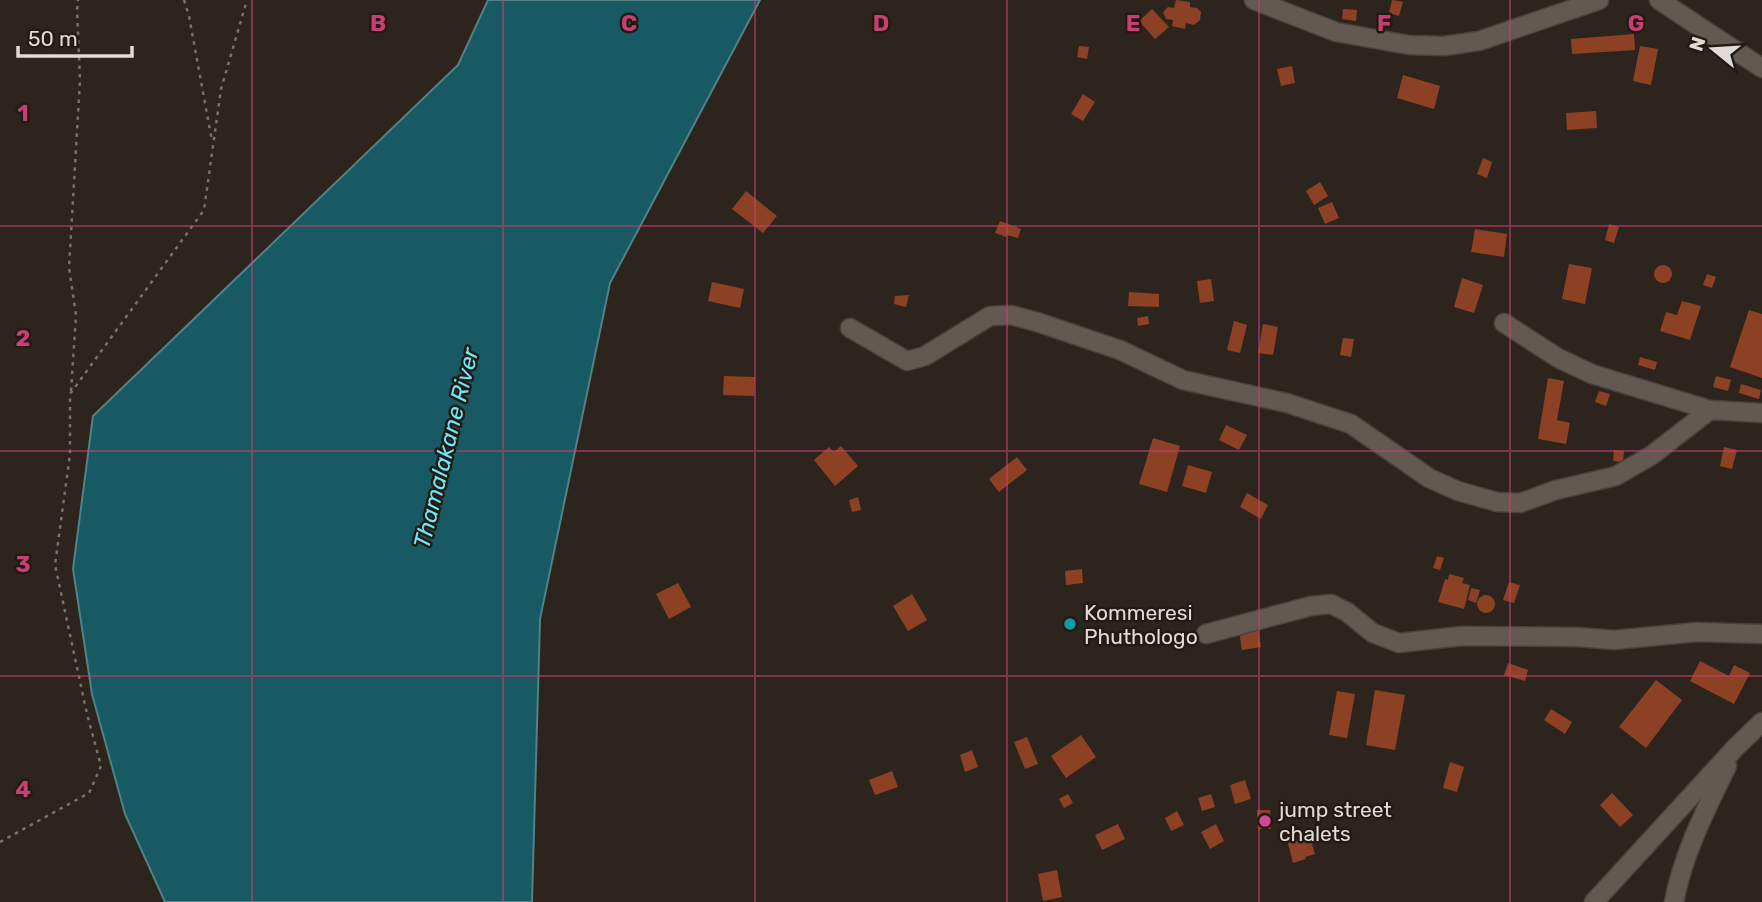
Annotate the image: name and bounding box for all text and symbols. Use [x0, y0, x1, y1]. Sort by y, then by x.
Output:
text: B [370, 9, 386, 37]
text: C [621, 9, 637, 37]
text: D [873, 9, 889, 37]
text: E [1126, 9, 1140, 37]
text: F [1377, 9, 1391, 37]
text: G [1628, 9, 1644, 37]
scale bar [18, 14, 131, 58]
north arrow [1678, 14, 1748, 84]
text: 50 m [28, 26, 78, 51]
text: N [1684, 34, 1710, 54]
text: 1 [17, 99, 29, 127]
text: 2 [16, 324, 30, 352]
water label: Thamalakane River [408, 344, 485, 551]
text: 3 [15, 550, 31, 578]
place label: Kommeresi Phuthologo [1084, 600, 1198, 649]
marker: Kommeresi Phuthologo [1062, 616, 1078, 632]
text: 4 [15, 775, 31, 803]
place label: jump street chalets [1278, 797, 1392, 846]
marker: jump street chalets [1257, 813, 1273, 829]

